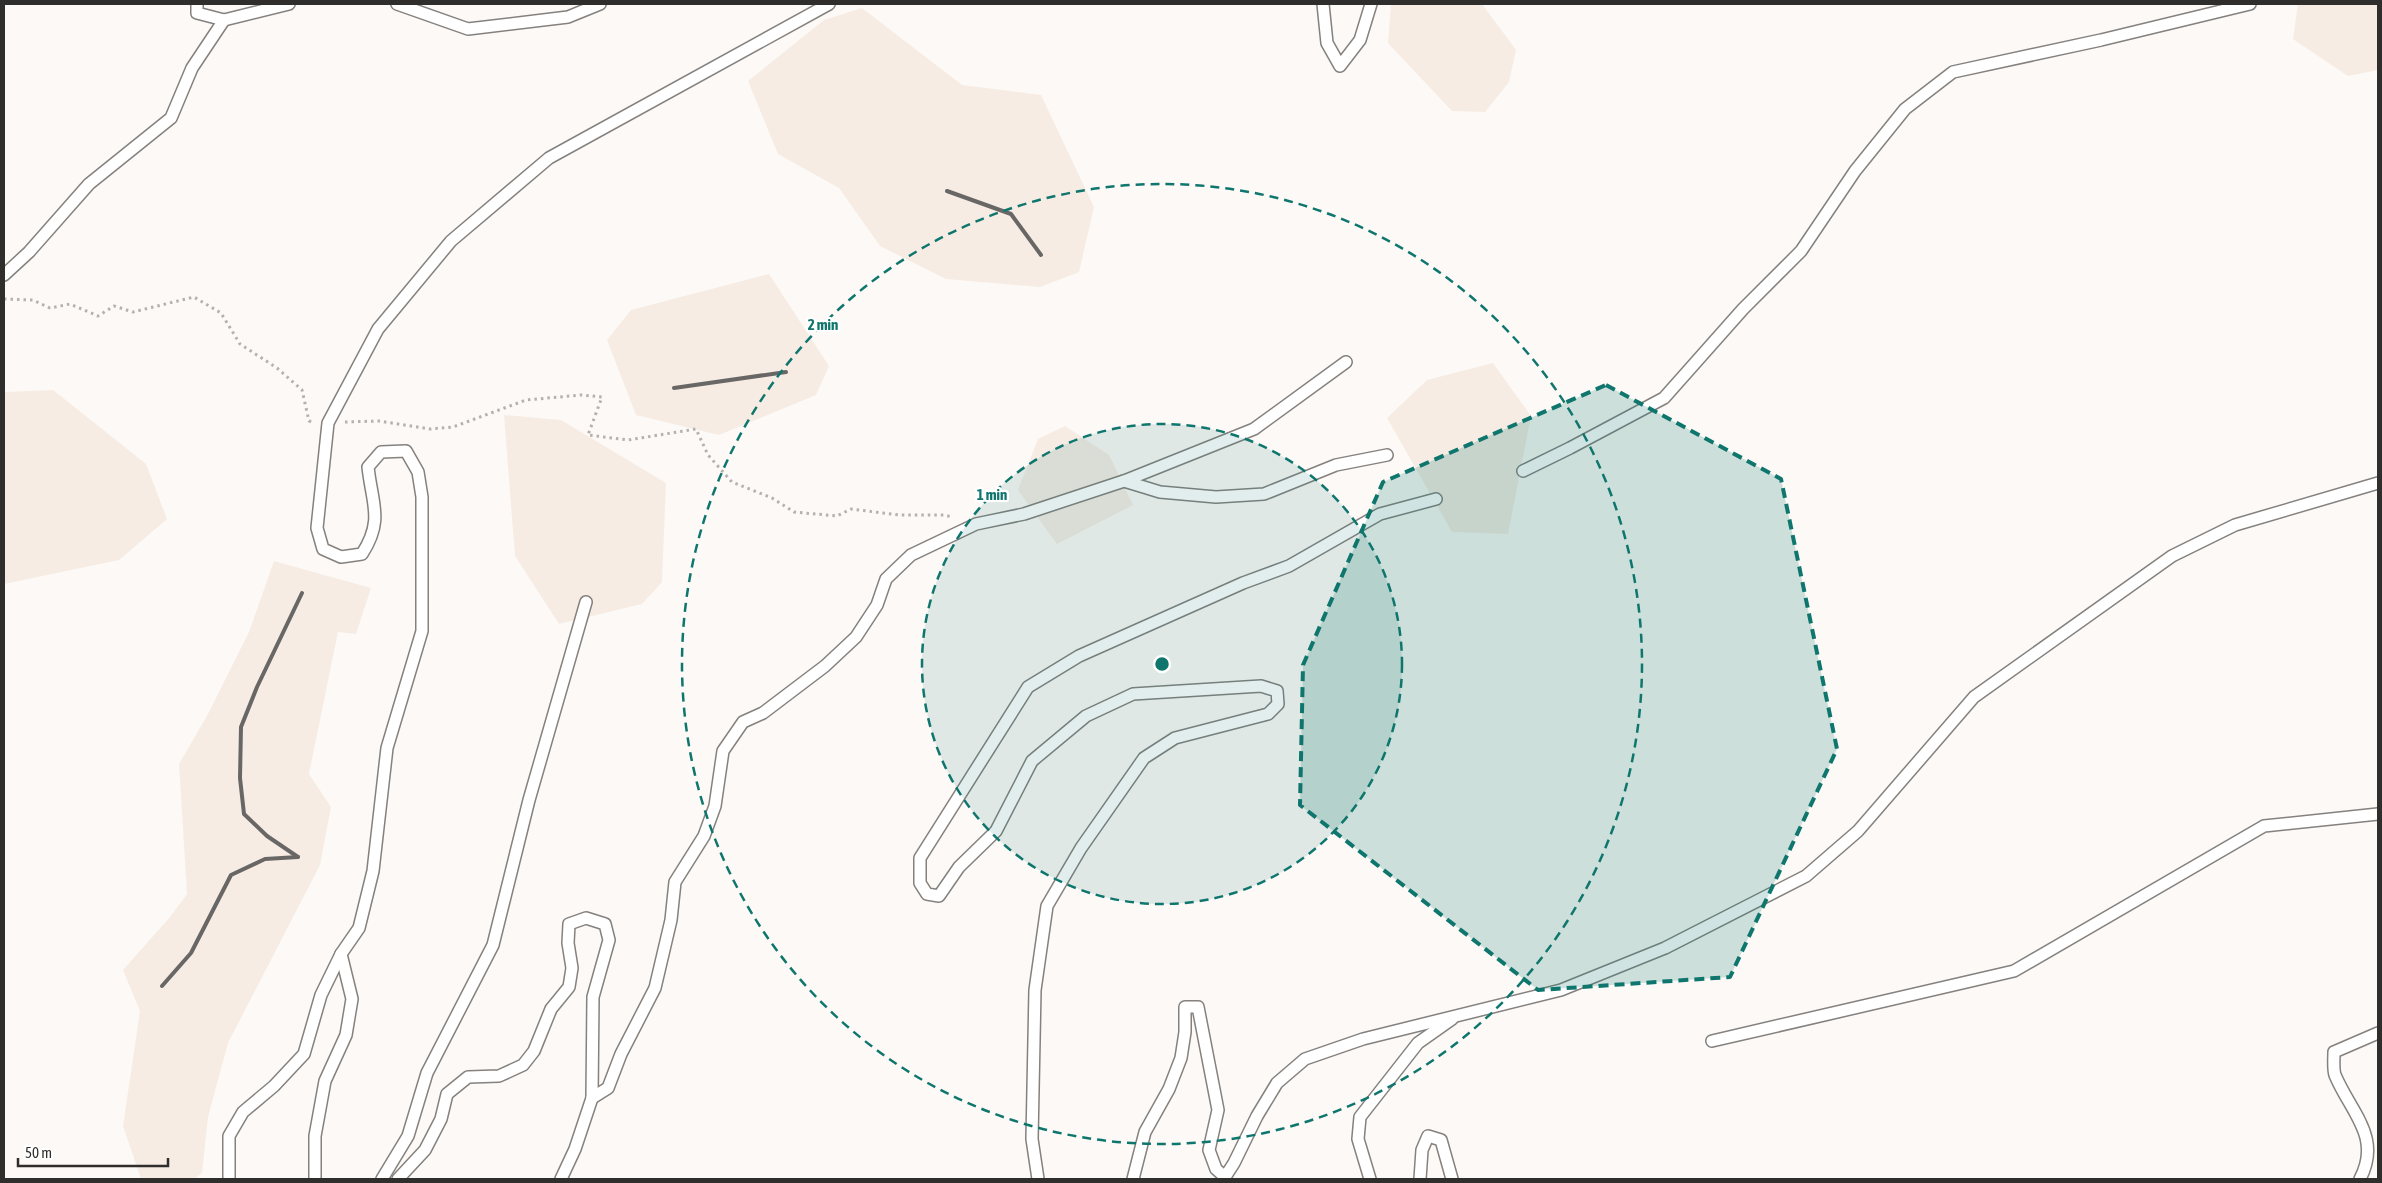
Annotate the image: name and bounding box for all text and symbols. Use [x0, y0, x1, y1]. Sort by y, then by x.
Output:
text: 2 min [808, 316, 838, 333]
text: 1 min [977, 486, 1007, 503]
centre of rings [1153, 655, 1171, 673]
scale bar [18, 1136, 168, 1168]
text: 50 m [25, 1144, 52, 1161]

